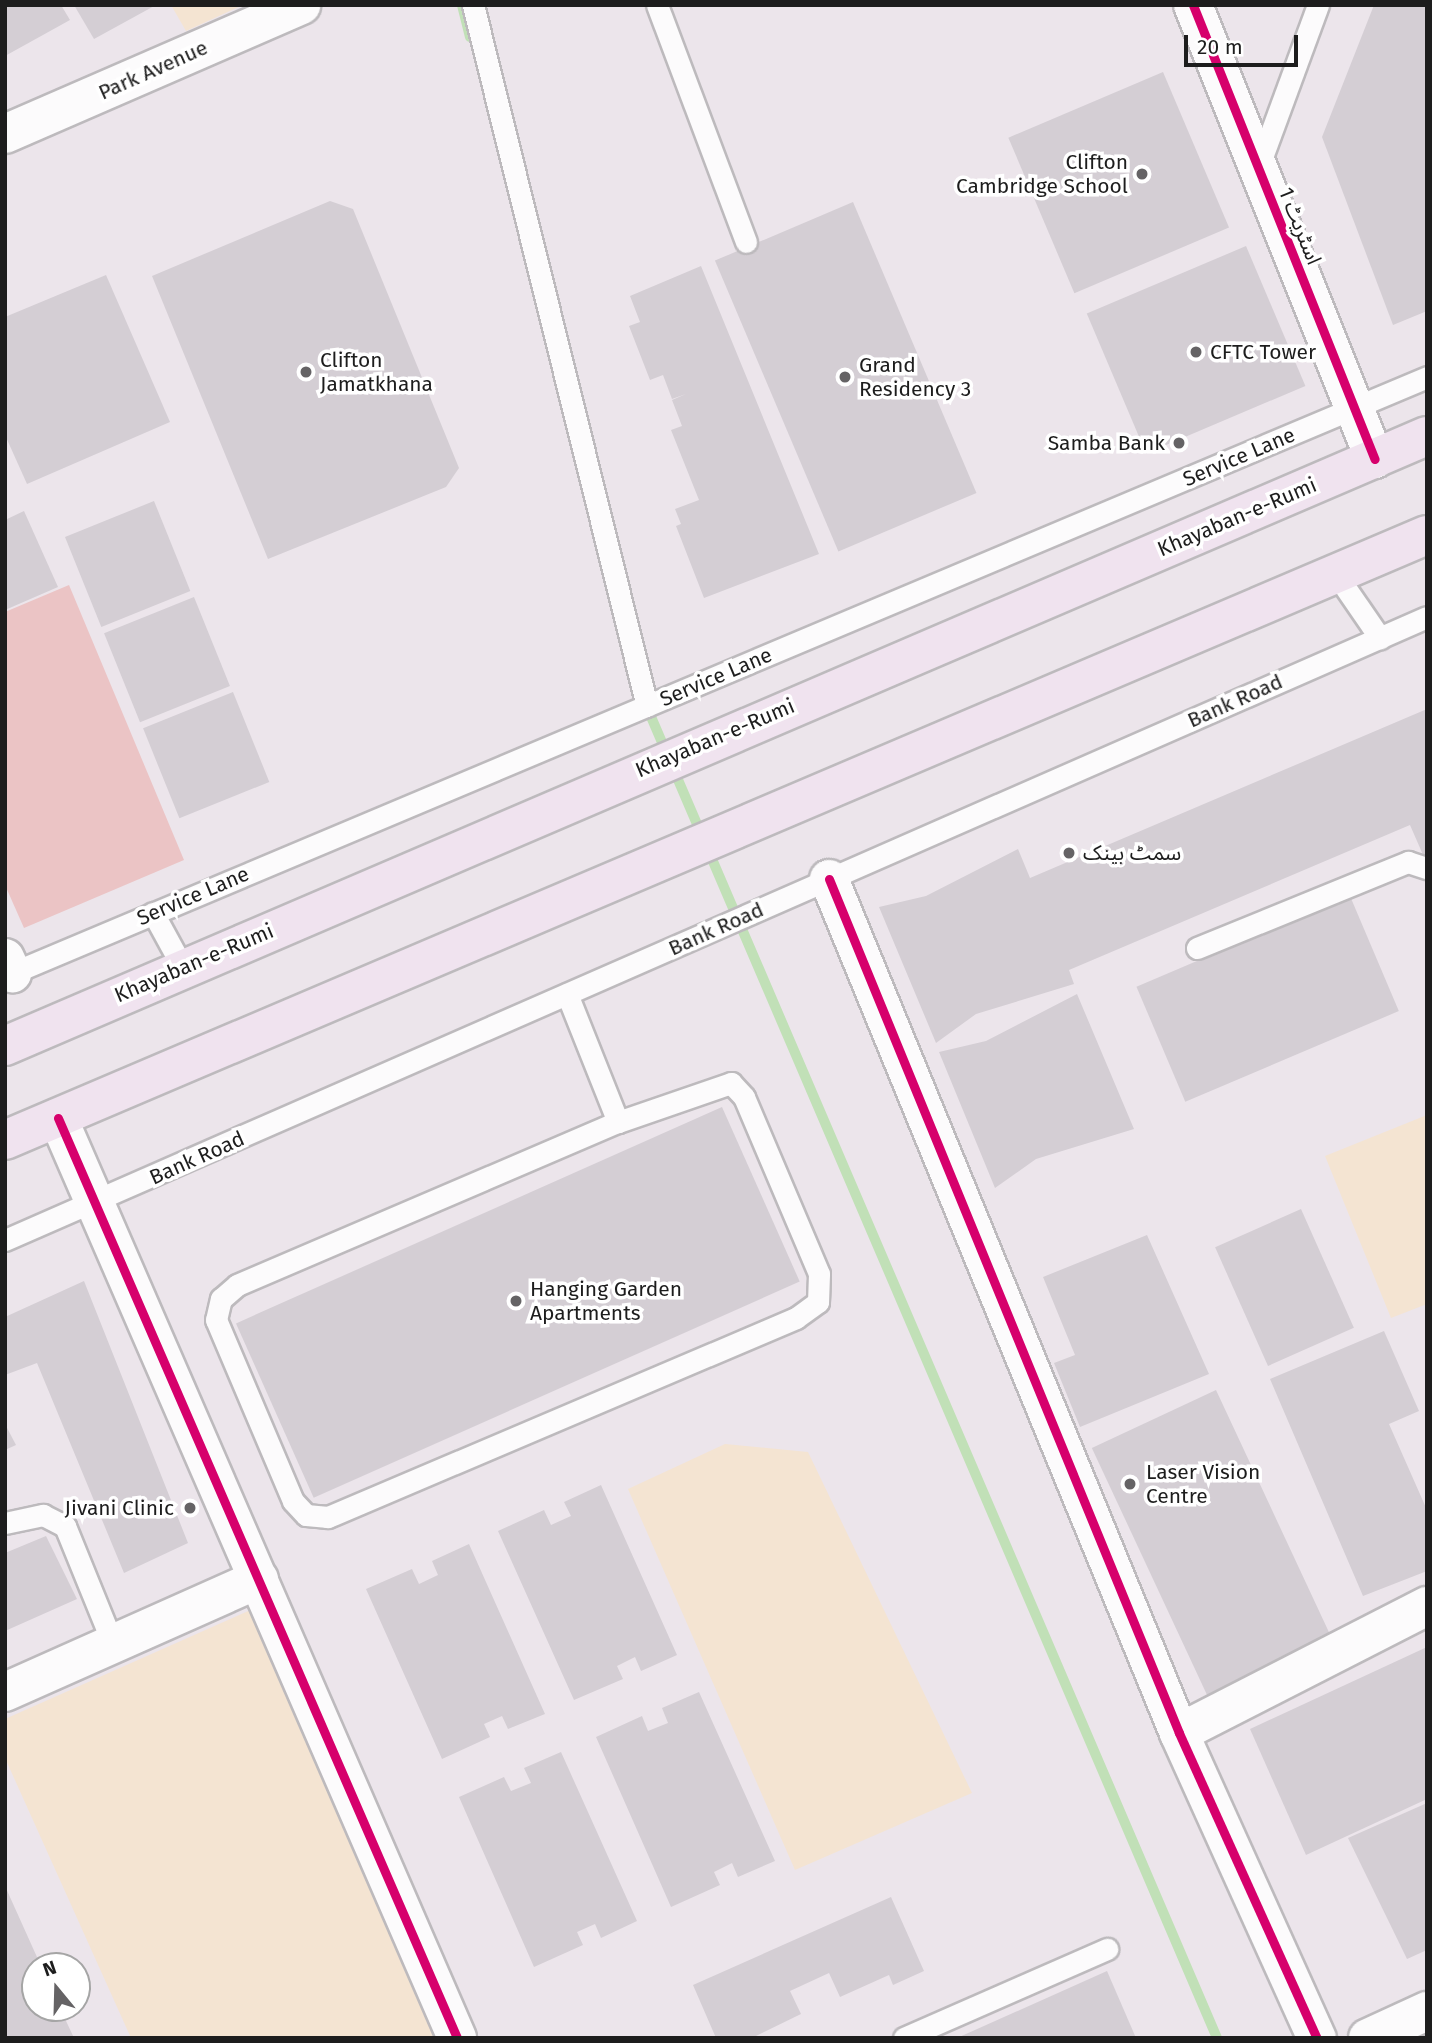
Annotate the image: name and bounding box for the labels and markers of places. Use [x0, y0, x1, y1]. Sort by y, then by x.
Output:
place label: Clifton Cambridge School [956, 149, 1128, 199]
marker: Clifton Cambridge School [1134, 166, 1150, 182]
place label: CFTC Tower [1210, 339, 1316, 365]
marker: CFTC Tower [1188, 344, 1204, 360]
place label: Clifton Jamatkhana [320, 347, 433, 397]
place label: Grand Residency 3 [859, 352, 971, 402]
marker: Clifton Jamatkhana [298, 364, 314, 380]
marker: Grand Residency 3 [837, 369, 853, 385]
place label: Samba Bank [1048, 430, 1165, 456]
marker: Samba Bank [1171, 435, 1187, 451]
place label: سمٹ بینک [1083, 840, 1181, 866]
marker: سمٹ بینک [1061, 845, 1077, 861]
place label: Hanging Garden Apartments [530, 1276, 682, 1326]
marker: Hanging Garden Apartments [508, 1293, 524, 1309]
place label: Laser Vision Centre [1146, 1459, 1260, 1509]
marker: Laser Vision Centre [1120, 1474, 1140, 1494]
place label: Jivani Clinic [65, 1495, 174, 1521]
marker: Jivani Clinic [180, 1498, 200, 1518]

